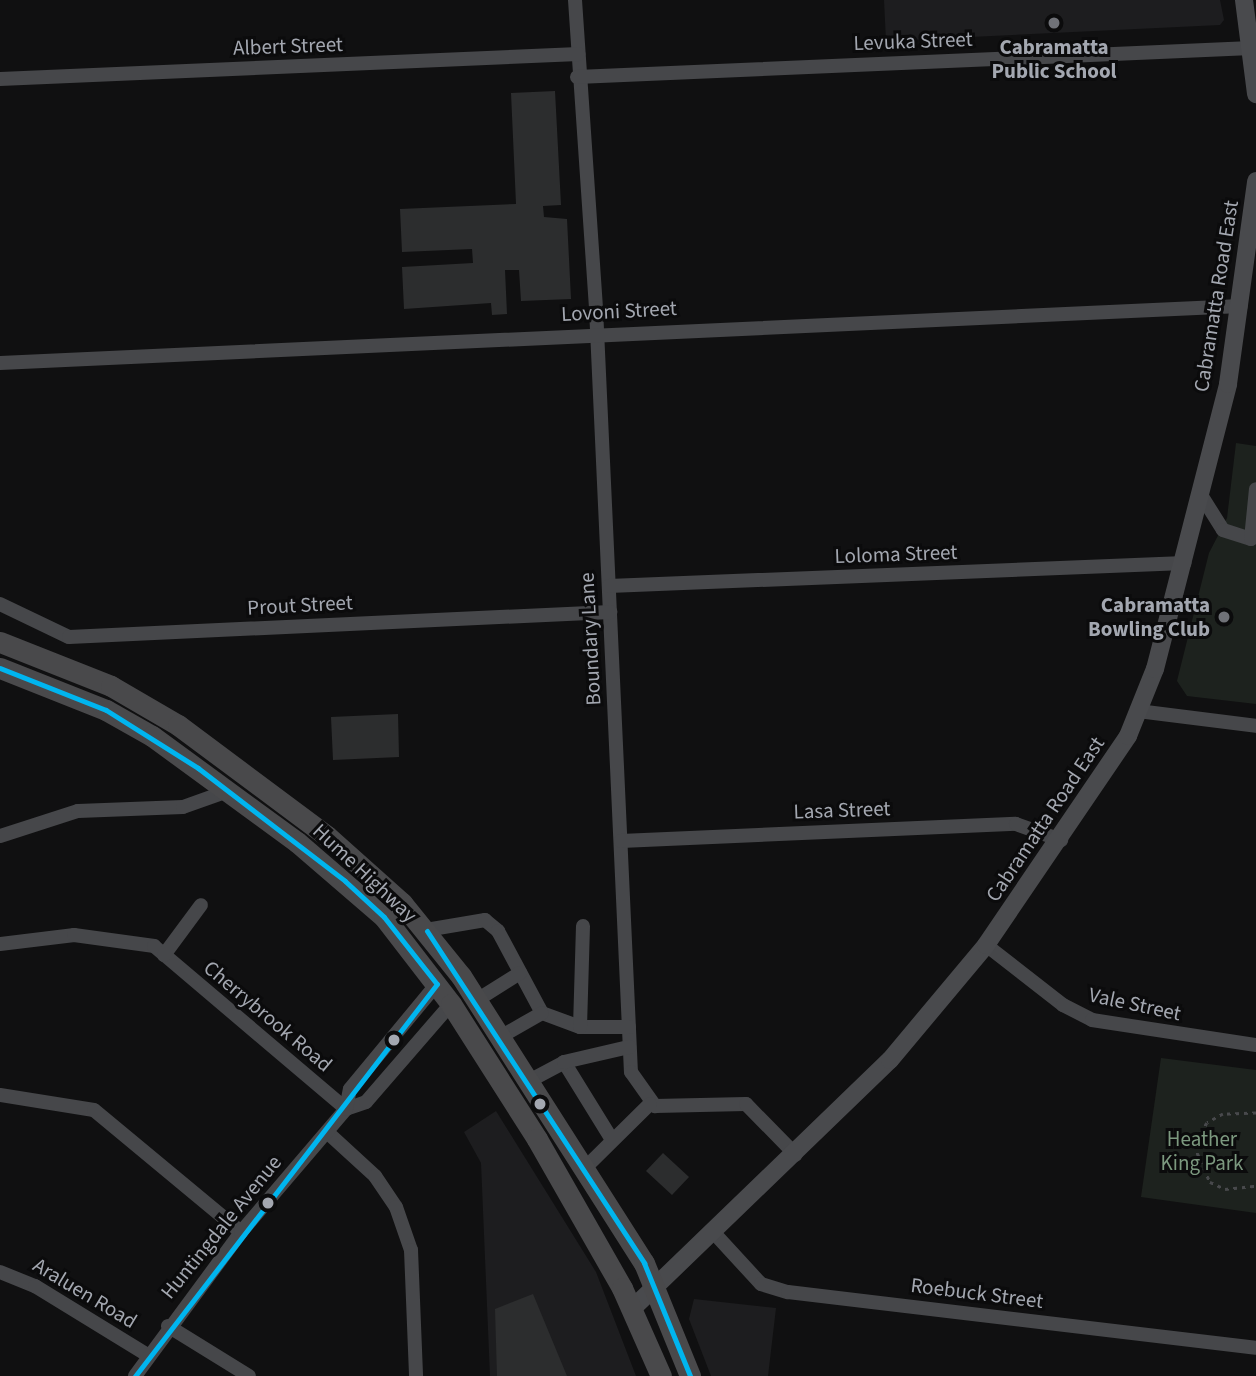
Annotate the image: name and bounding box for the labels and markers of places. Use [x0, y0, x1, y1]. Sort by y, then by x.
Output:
marker: Cabramatta Public School [1046, 15, 1062, 31]
place label: Cabramatta Public School [991, 34, 1117, 84]
place label: Cabramatta Bowling Club [1088, 592, 1210, 642]
marker: Cabramatta Bowling Club [1216, 609, 1232, 625]
unlabelled marker [387, 1033, 401, 1047]
unlabelled marker [533, 1097, 547, 1111]
unlabelled marker [261, 1196, 275, 1210]

